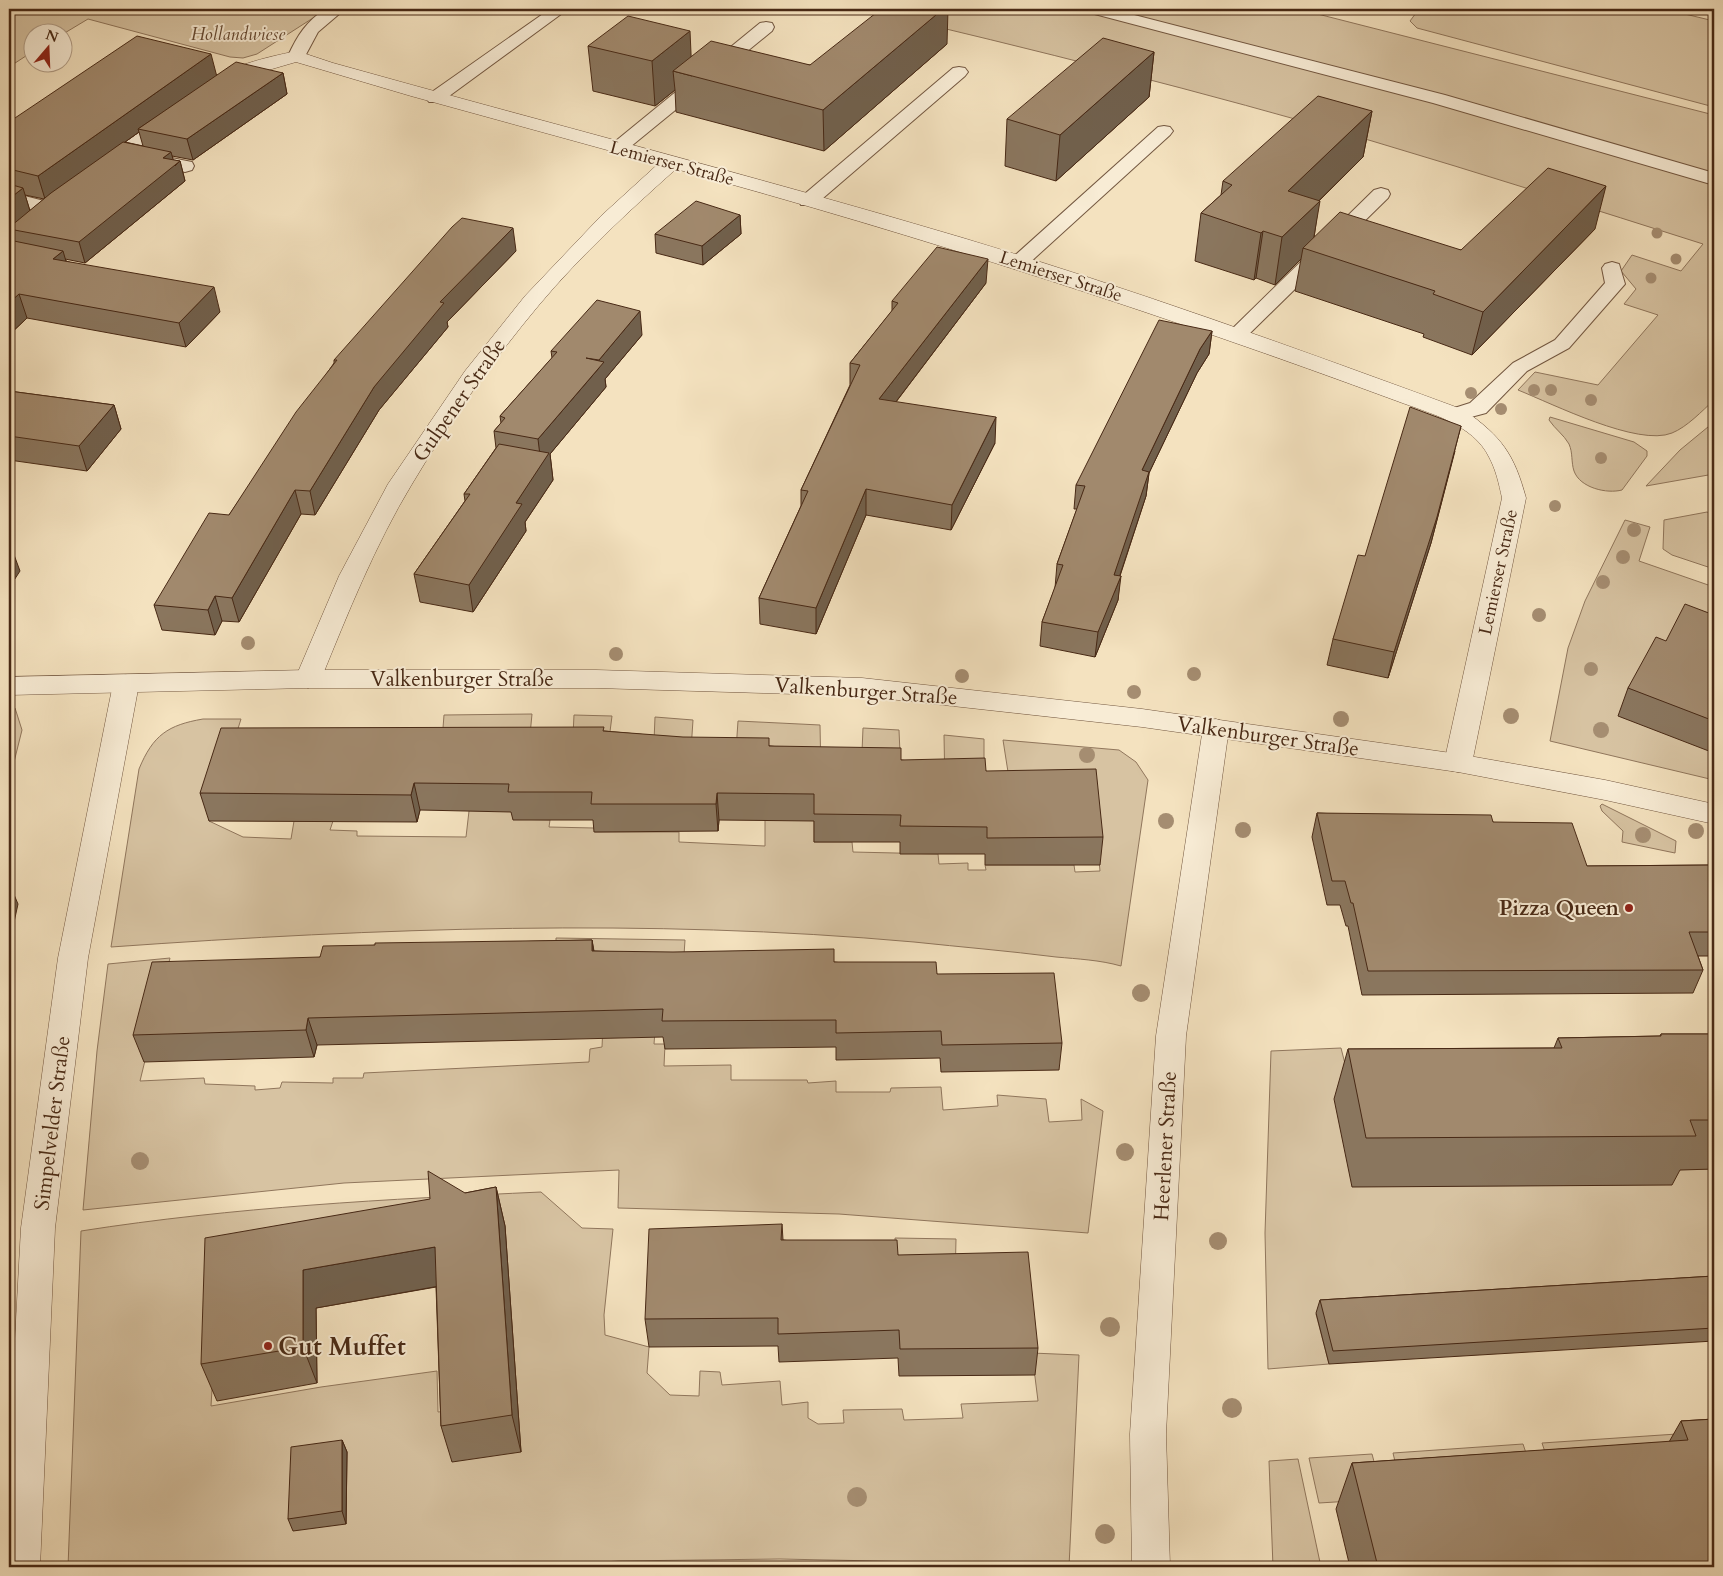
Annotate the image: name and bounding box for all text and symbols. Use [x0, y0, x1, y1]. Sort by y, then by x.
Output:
north arrow [22, 22, 72, 72]
park label: Hollandwiese [191, 22, 286, 47]
text: N [43, 25, 61, 47]
street label: Lemierser Straße [607, 135, 737, 192]
street label: Lemierser Straße [996, 245, 1125, 308]
street label: Gulpener Straße [406, 333, 513, 468]
street label: Lemierser Straße [1473, 507, 1524, 637]
street label: Valkenburger Straße [370, 665, 554, 694]
street label: Valkenburger Straße [773, 671, 959, 712]
street label: Valkenburger Straße [1175, 709, 1361, 764]
place label: Pizza Queen [1499, 894, 1619, 923]
marker: Pizza Queen [1623, 902, 1635, 914]
street label: Simpelvelder Straße [27, 1034, 78, 1212]
street label: Heerlener Straße [1147, 1070, 1184, 1222]
place label: Gut Muffet [278, 1330, 406, 1364]
marker: Gut Muffet [262, 1340, 274, 1352]

